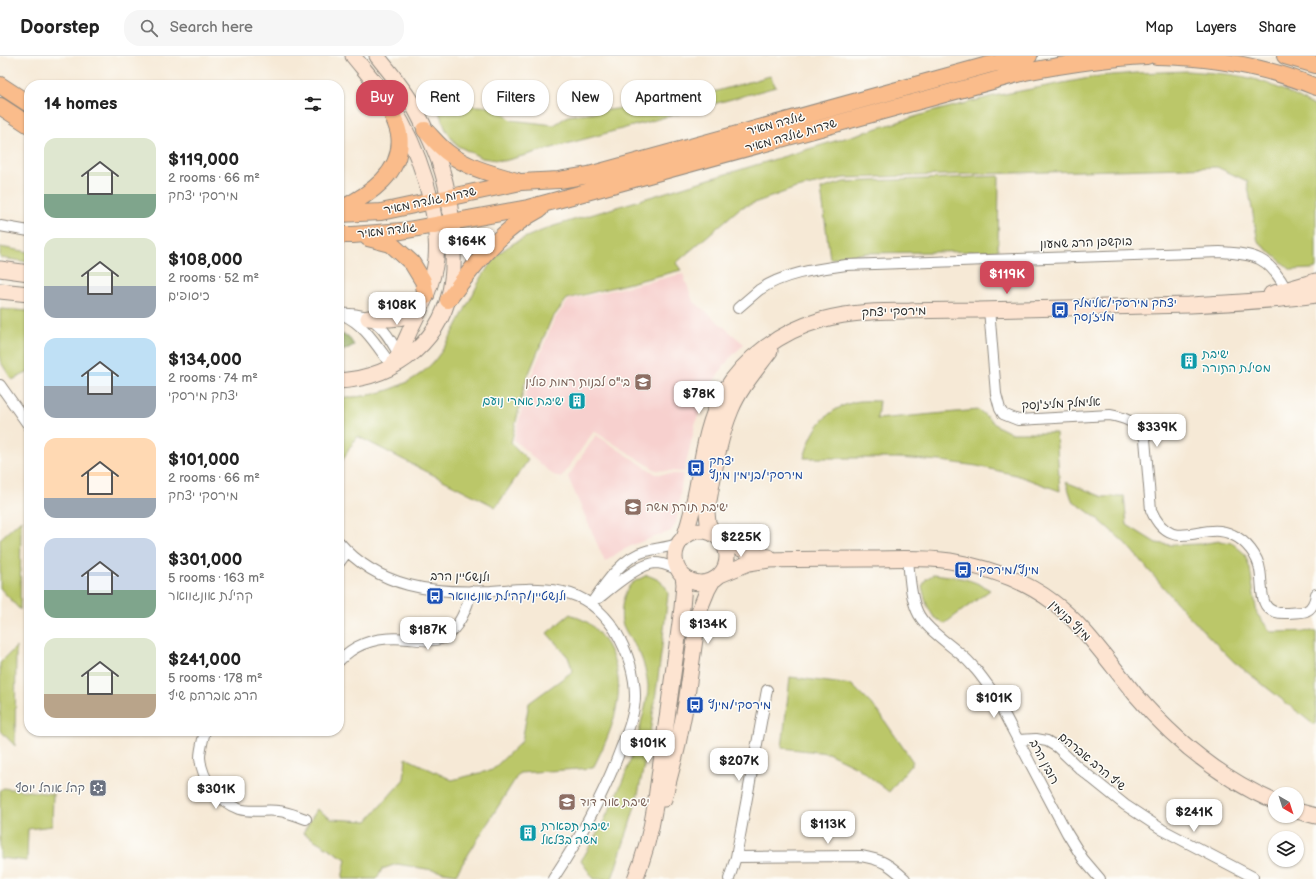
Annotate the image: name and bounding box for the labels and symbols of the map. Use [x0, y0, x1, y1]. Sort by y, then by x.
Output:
street label: גולדה מאיר [745, 109, 807, 139]
street label: שדרות גולדה מאיר [743, 116, 839, 156]
street label: שדרות גולדה מאיר [382, 184, 478, 218]
street label: גולדה מאיר [356, 220, 418, 242]
pin: $164K [439, 228, 495, 262]
street label: בוקשפן הרב שמעון [1040, 234, 1132, 252]
pin: $119K [979, 261, 1035, 295]
pin: $108K [369, 292, 425, 326]
place label: יצחק מירסקי/אלימלך מליז׳נסק [1073, 296, 1177, 325]
bus stop icon: יצחק מירסקי/אלימלך מליז׳נסק [1050, 300, 1070, 320]
street label: מירסקי יצחק [861, 303, 927, 321]
place label: ישיבת מסילת התורה [1201, 347, 1271, 376]
building icon: ישיבת מסילת התורה [1179, 351, 1199, 371]
school or university icon: בי"ס לבנות רמות פולין [633, 372, 653, 392]
place label: בי"ס לבנות רמות פולין [525, 375, 630, 390]
pin: $78K [675, 381, 723, 415]
building icon: ישיבת אמרי נועם [567, 391, 587, 411]
place label: ישיבת אמרי נועם [482, 394, 564, 409]
street label: אלימלך מליז'נסק [1021, 394, 1101, 414]
pin: $339K [1129, 414, 1185, 448]
place label: יצחק מירסקי/בנימין מינץ [709, 454, 803, 483]
bus stop icon: יצחק מירסקי/בנימין מינץ [686, 458, 706, 478]
school or university icon: ישיבת תורת משה [623, 497, 643, 517]
place label: ישיבת תורת משה [646, 500, 728, 515]
pin: $225K [713, 524, 769, 558]
bus stop icon: מינץ/מירסקי [953, 560, 973, 580]
place label: מינץ/מירסקי [976, 563, 1039, 578]
street label: ולנשטיין הרב [430, 569, 490, 585]
bus stop icon: ולנשטיין/קהילת אונגוואר [425, 586, 445, 606]
place label: ולנשטיין/קהילת אונגוואר [448, 589, 566, 604]
street label: מינץ בנימין [1046, 598, 1094, 644]
pin: $134K [680, 611, 736, 645]
pin: $187K [400, 617, 456, 651]
pin: $101K [966, 685, 1022, 719]
bus stop icon: מירסקי/מינץ [685, 695, 705, 715]
place label: מירסקי/מינץ [708, 698, 771, 713]
pin: $101K [620, 730, 676, 764]
street label: שיף הרב אברהם [1055, 730, 1129, 794]
street label: רובין הרב [1026, 737, 1062, 787]
pin: $207K [711, 748, 767, 782]
pin: $301K [188, 776, 244, 810]
synagogue icon: קהל אוהל יוסף [88, 778, 108, 798]
place label: קהל אוהל יוסף [15, 781, 85, 796]
north arrow [1268, 787, 1304, 823]
school or university icon: ישיבת אור דוד [557, 792, 577, 812]
place label: ישיבת אור דוד [580, 795, 650, 810]
pin: $241K [1166, 799, 1222, 833]
pin: $113K [800, 811, 856, 845]
place label: ישיבת תפארת משה בצלאל [540, 819, 610, 848]
building icon: ישיבת תפארת משה בצלאל [518, 823, 538, 843]

